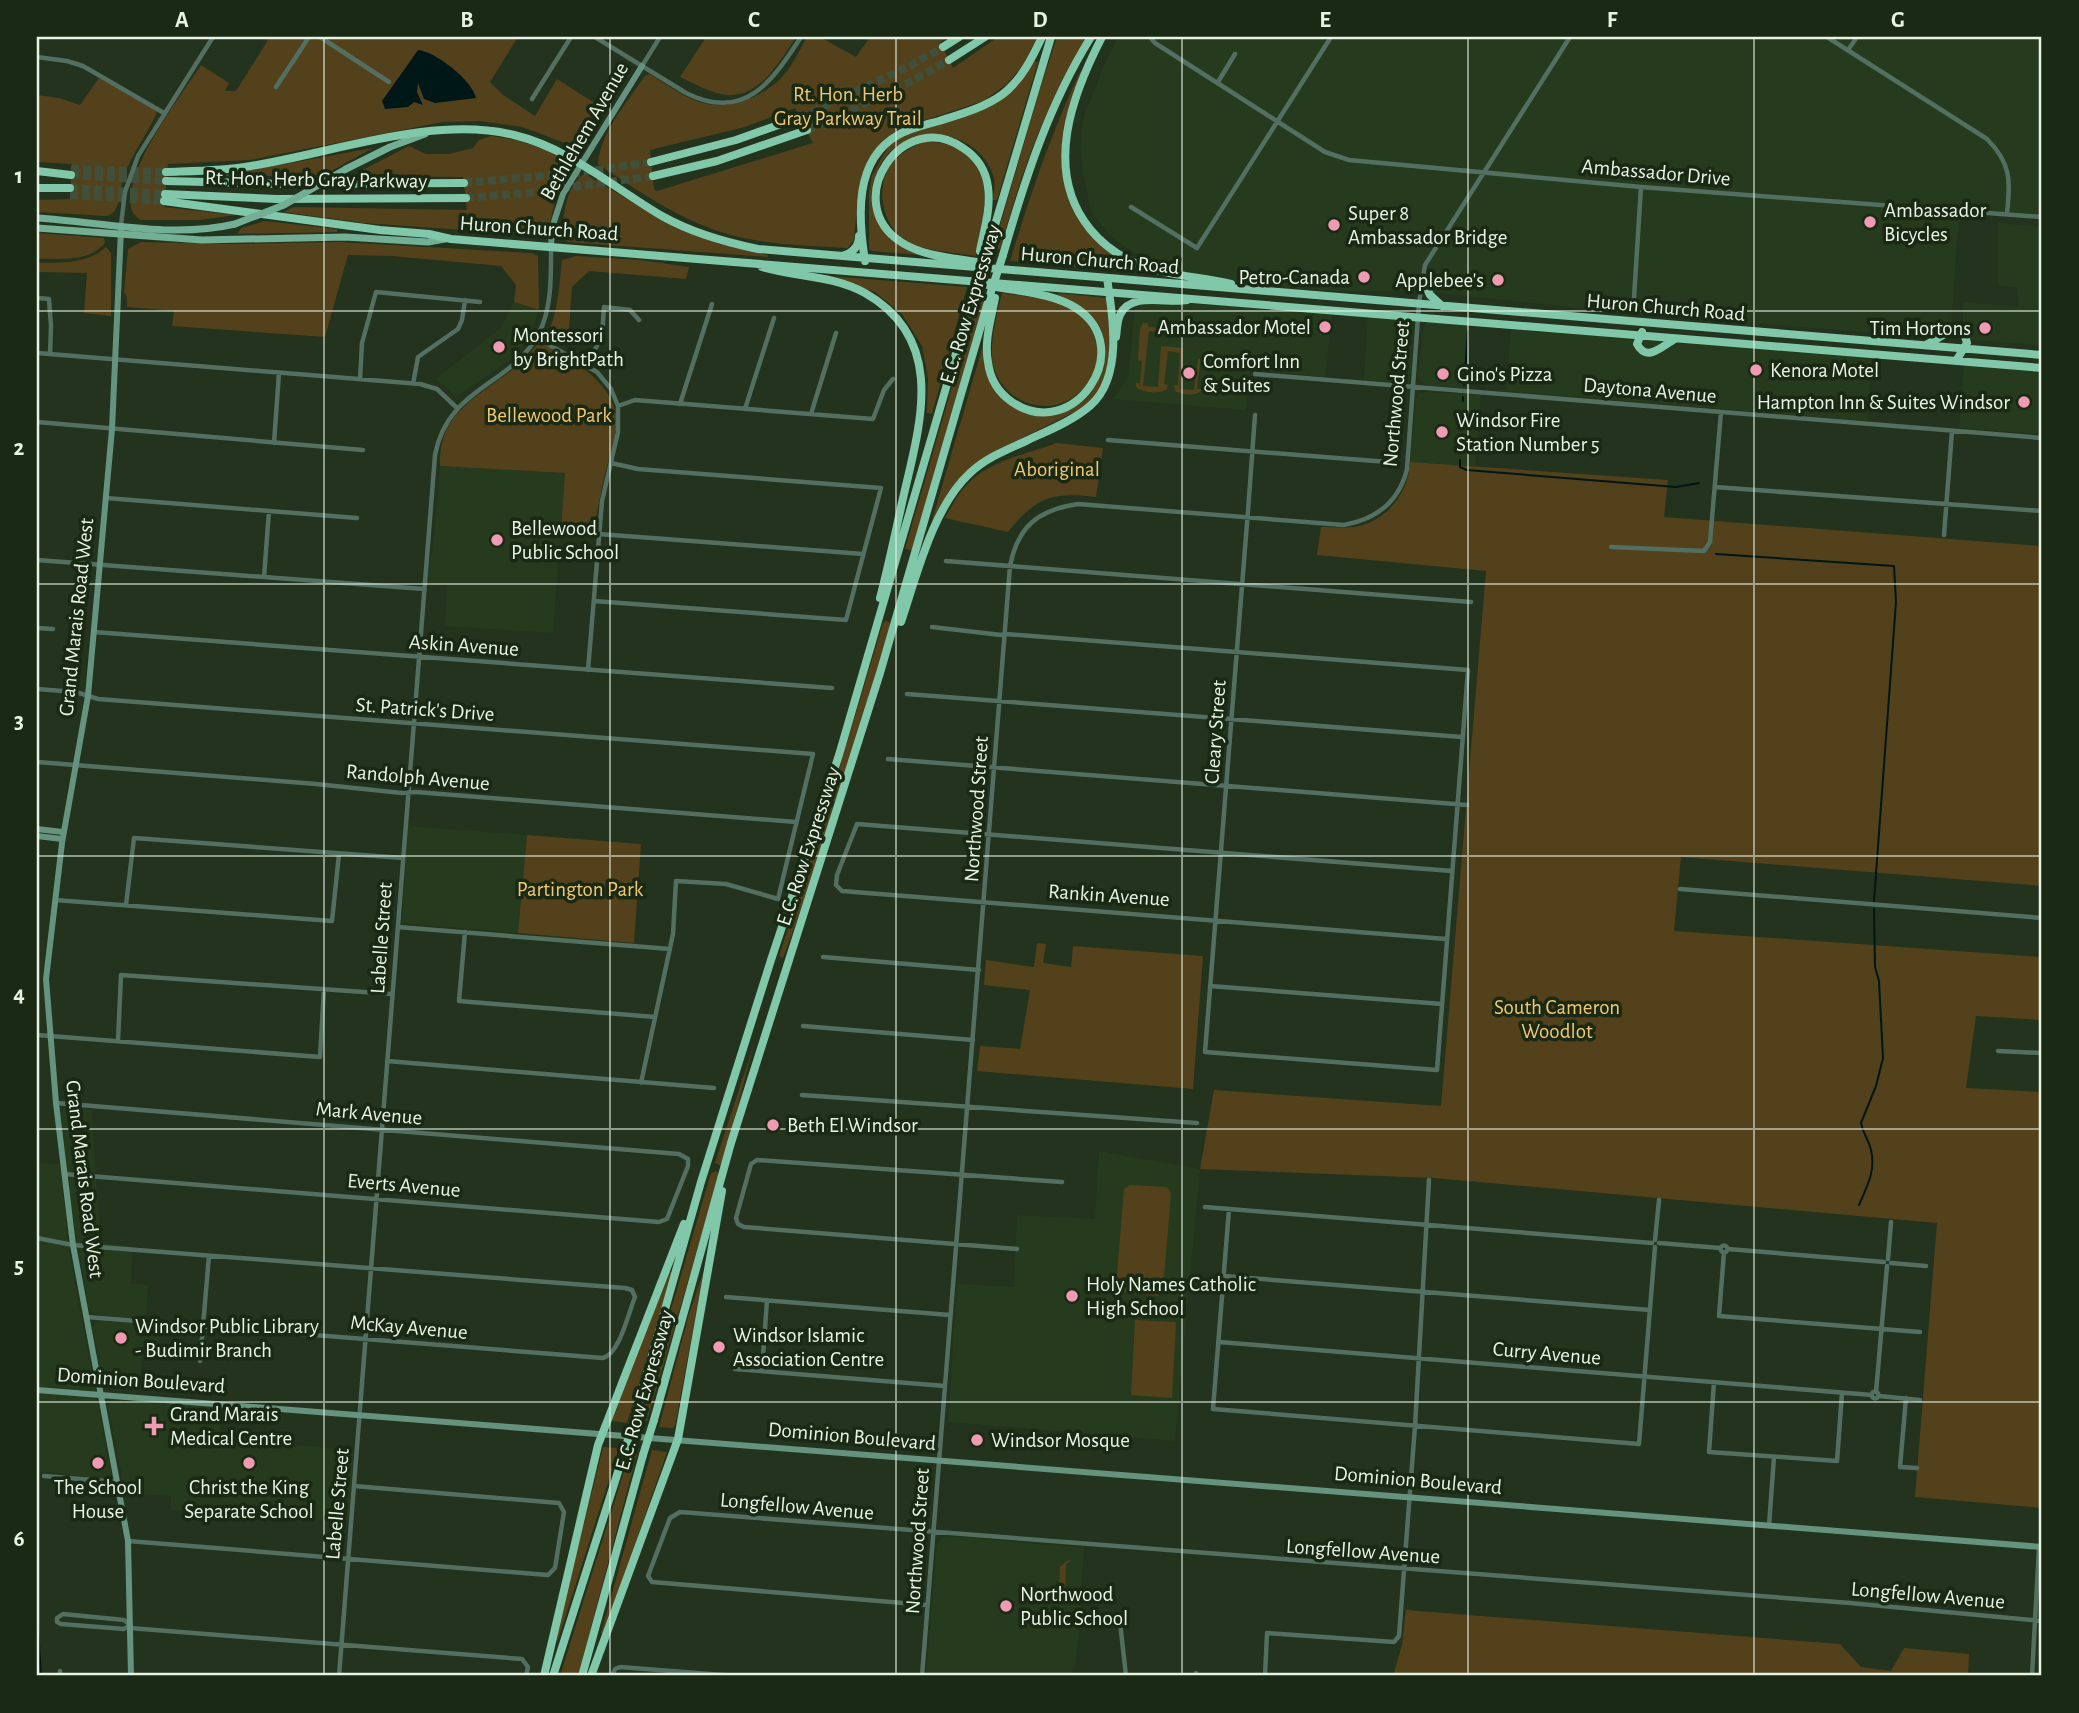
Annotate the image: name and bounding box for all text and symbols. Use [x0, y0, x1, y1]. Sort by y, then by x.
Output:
text: A [175, 9, 189, 32]
text: B [460, 9, 474, 32]
text: C [748, 9, 760, 32]
text: D [1032, 9, 1048, 32]
text: E [1319, 9, 1331, 32]
text: F [1607, 9, 1618, 32]
text: G [1891, 9, 1905, 32]
street label: Bethlehem Avenue [537, 59, 632, 204]
park label: Rt. Hon. Herb Gray Parkway Trail [774, 84, 922, 129]
street label: Ambassador Drive [1581, 156, 1731, 189]
text: 1 [15, 165, 23, 188]
street label: Rt. Hon. Herb Gray Parkway [205, 167, 427, 192]
place label: Ambassador Bicycles [1884, 200, 1986, 245]
place label: Super 8 Ambassador Bridge [1348, 203, 1507, 248]
street label: Huron Church Road [459, 212, 619, 245]
marker: Ambassador Bicycles [1862, 214, 1878, 230]
marker: Super 8 Ambassador Bridge [1326, 217, 1342, 233]
street label: E.C. Row Expressway [936, 222, 1005, 386]
street label: Huron Church Road [1020, 243, 1180, 278]
place label: Petro-Canada [1239, 267, 1350, 288]
marker: Petro-Canada [1356, 269, 1372, 285]
place label: Applebee's [1395, 270, 1484, 291]
marker: Applebee's [1490, 272, 1506, 288]
street label: Huron Church Road [1586, 290, 1746, 325]
place label: Ambassador Motel [1158, 317, 1311, 338]
place label: Tim Hortons [1869, 318, 1971, 339]
marker: Ambassador Motel [1317, 319, 1333, 335]
street label: Northwood Street [1380, 320, 1413, 468]
marker: Tim Hortons [1977, 320, 1993, 336]
place label: Montessori by BrightPath [513, 325, 624, 370]
marker: Montessori by BrightPath [491, 339, 507, 355]
place label: Comfort Inn & Suites [1203, 351, 1300, 396]
place label: Kenora Motel [1770, 360, 1879, 381]
marker: Kenora Motel [1748, 362, 1764, 378]
place label: Gino's Pizza [1457, 364, 1553, 385]
marker: Comfort Inn & Suites [1181, 365, 1197, 381]
marker: Gino's Pizza [1435, 366, 1451, 382]
street label: Daytona Avenue [1582, 374, 1717, 407]
place label: Hampton Inn & Suites Windsor [1757, 392, 2010, 413]
marker: Hampton Inn & Suites Windsor [2016, 394, 2032, 410]
park label: Bellewood Park [486, 405, 612, 426]
place label: Windsor Fire Station Number 5 [1456, 410, 1599, 455]
marker: Windsor Fire Station Number 5 [1434, 424, 1450, 440]
text: 2 [14, 437, 25, 460]
park label: Aboriginal [1014, 459, 1100, 480]
street label: Grand Marais Road West [56, 517, 97, 717]
place label: Bellewood Public School [511, 518, 619, 563]
marker: Bellewood Public School [489, 532, 505, 548]
street label: Askin Avenue [408, 631, 520, 660]
street label: Cleary Street [1201, 679, 1230, 785]
street label: St. Patrick's Drive [355, 694, 495, 725]
text: 3 [14, 710, 24, 733]
street label: Northwood Street [961, 735, 992, 883]
street label: Randolph Avenue [345, 761, 491, 794]
street label: E.C. Row Expressway [773, 764, 844, 928]
park label: Partington Park [517, 879, 644, 900]
street label: Labelle Street [367, 881, 396, 995]
street label: Rankin Avenue [1048, 881, 1170, 910]
text: 4 [13, 983, 25, 1006]
park label: South Cameron Woodlot [1494, 997, 1620, 1042]
street label: Grand Marais Road West [62, 1079, 107, 1279]
street label: Mark Avenue [315, 1098, 423, 1129]
place label: Beth El Windsor [787, 1115, 918, 1136]
marker: Beth El Windsor [765, 1117, 781, 1133]
street label: Everts Avenue [346, 1170, 461, 1201]
text: 5 [14, 1255, 24, 1278]
place label: Holy Names Catholic High School [1086, 1274, 1256, 1319]
marker: Holy Names Catholic High School [1064, 1288, 1080, 1304]
street label: E.C. Row Expressway [612, 1308, 677, 1473]
street label: McKay Avenue [349, 1312, 469, 1343]
place label: Windsor Public Library - Budimir Branch [135, 1316, 319, 1361]
place label: Windsor Islamic Association Centre [733, 1325, 884, 1370]
marker: Windsor Public Library - Budimir Branch [113, 1330, 129, 1346]
street label: Curry Avenue [1492, 1338, 1602, 1369]
marker: Windsor Islamic Association Centre [711, 1339, 727, 1355]
street label: Dominion Boulevard [56, 1364, 226, 1397]
place label: Grand Marais Medical Centre [170, 1404, 292, 1449]
marker: Grand Marais Medical Centre [144, 1416, 164, 1436]
street label: Dominion Boulevard [767, 1419, 937, 1454]
place label: Windsor Mosque [991, 1430, 1130, 1451]
marker: Windsor Mosque [969, 1432, 985, 1448]
street label: Labelle Street [322, 1447, 353, 1561]
marker: The School House [90, 1455, 106, 1471]
marker: Christ the King Separate School [241, 1455, 257, 1471]
street label: Dominion Boulevard [1333, 1463, 1503, 1498]
street label: Northwood Street [902, 1467, 933, 1615]
place label: The School House [54, 1477, 142, 1522]
place label: Christ the King Separate School [184, 1477, 314, 1522]
street label: Longfellow Avenue [719, 1489, 875, 1524]
text: 6 [13, 1528, 25, 1551]
street label: Longfellow Avenue [1285, 1536, 1441, 1567]
street label: Longfellow Avenue [1850, 1578, 2006, 1613]
place label: Northwood Public School [1020, 1584, 1128, 1629]
marker: Northwood Public School [998, 1598, 1014, 1614]

